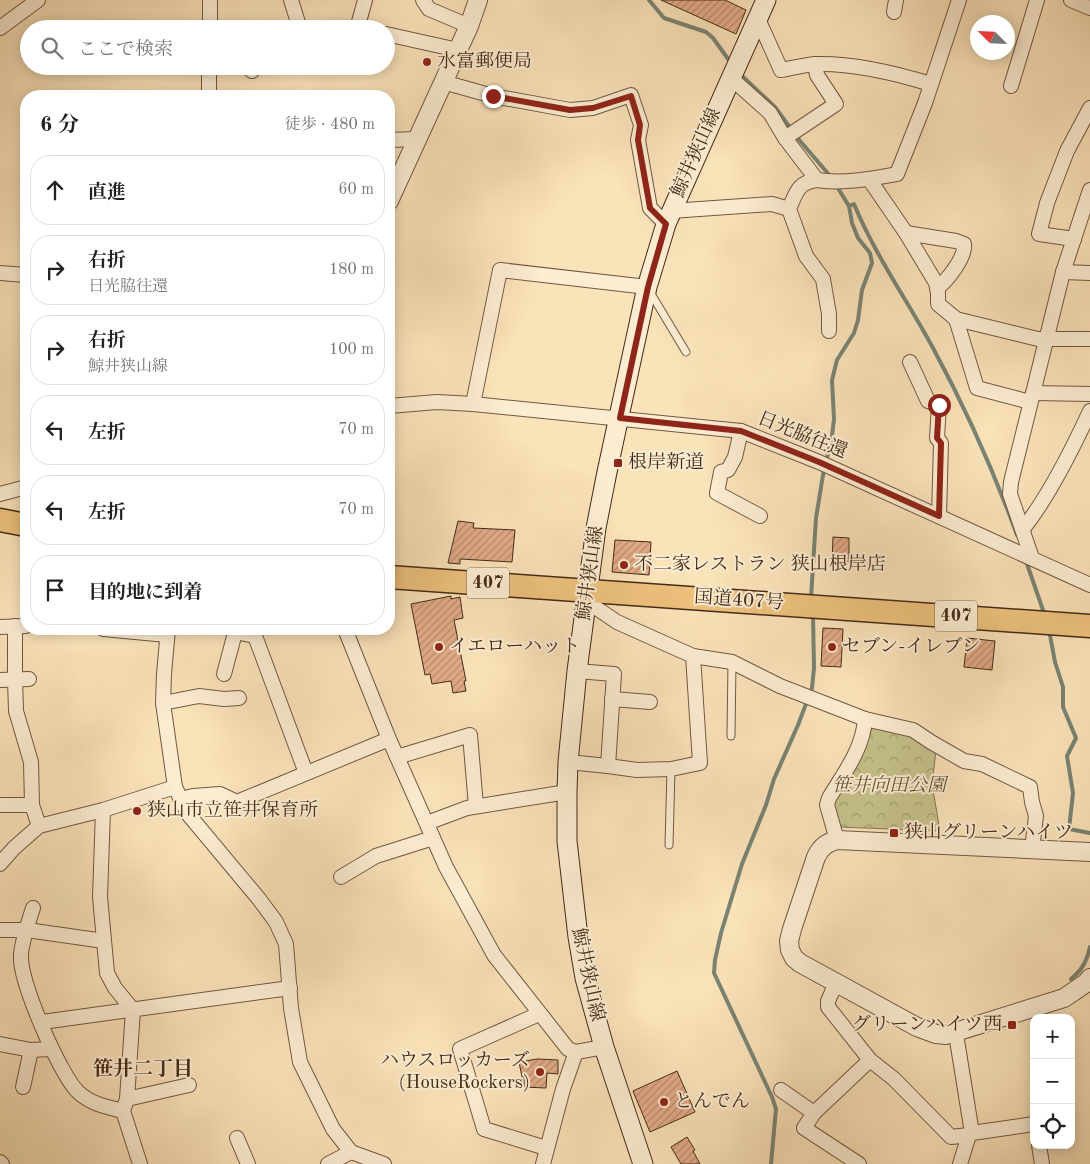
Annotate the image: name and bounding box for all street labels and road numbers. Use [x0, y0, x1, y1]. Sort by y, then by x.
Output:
street label: 鯨井狭山線 [667, 105, 725, 200]
street label: 日光脇往還 [754, 408, 850, 463]
street label: 鯨井狭山線 [573, 524, 607, 621]
road number: 407 [467, 568, 509, 598]
street label: 国道407号 [693, 586, 785, 614]
road number: 407 [935, 600, 977, 632]
street label: 鯨井狭山線 [568, 926, 608, 1023]

